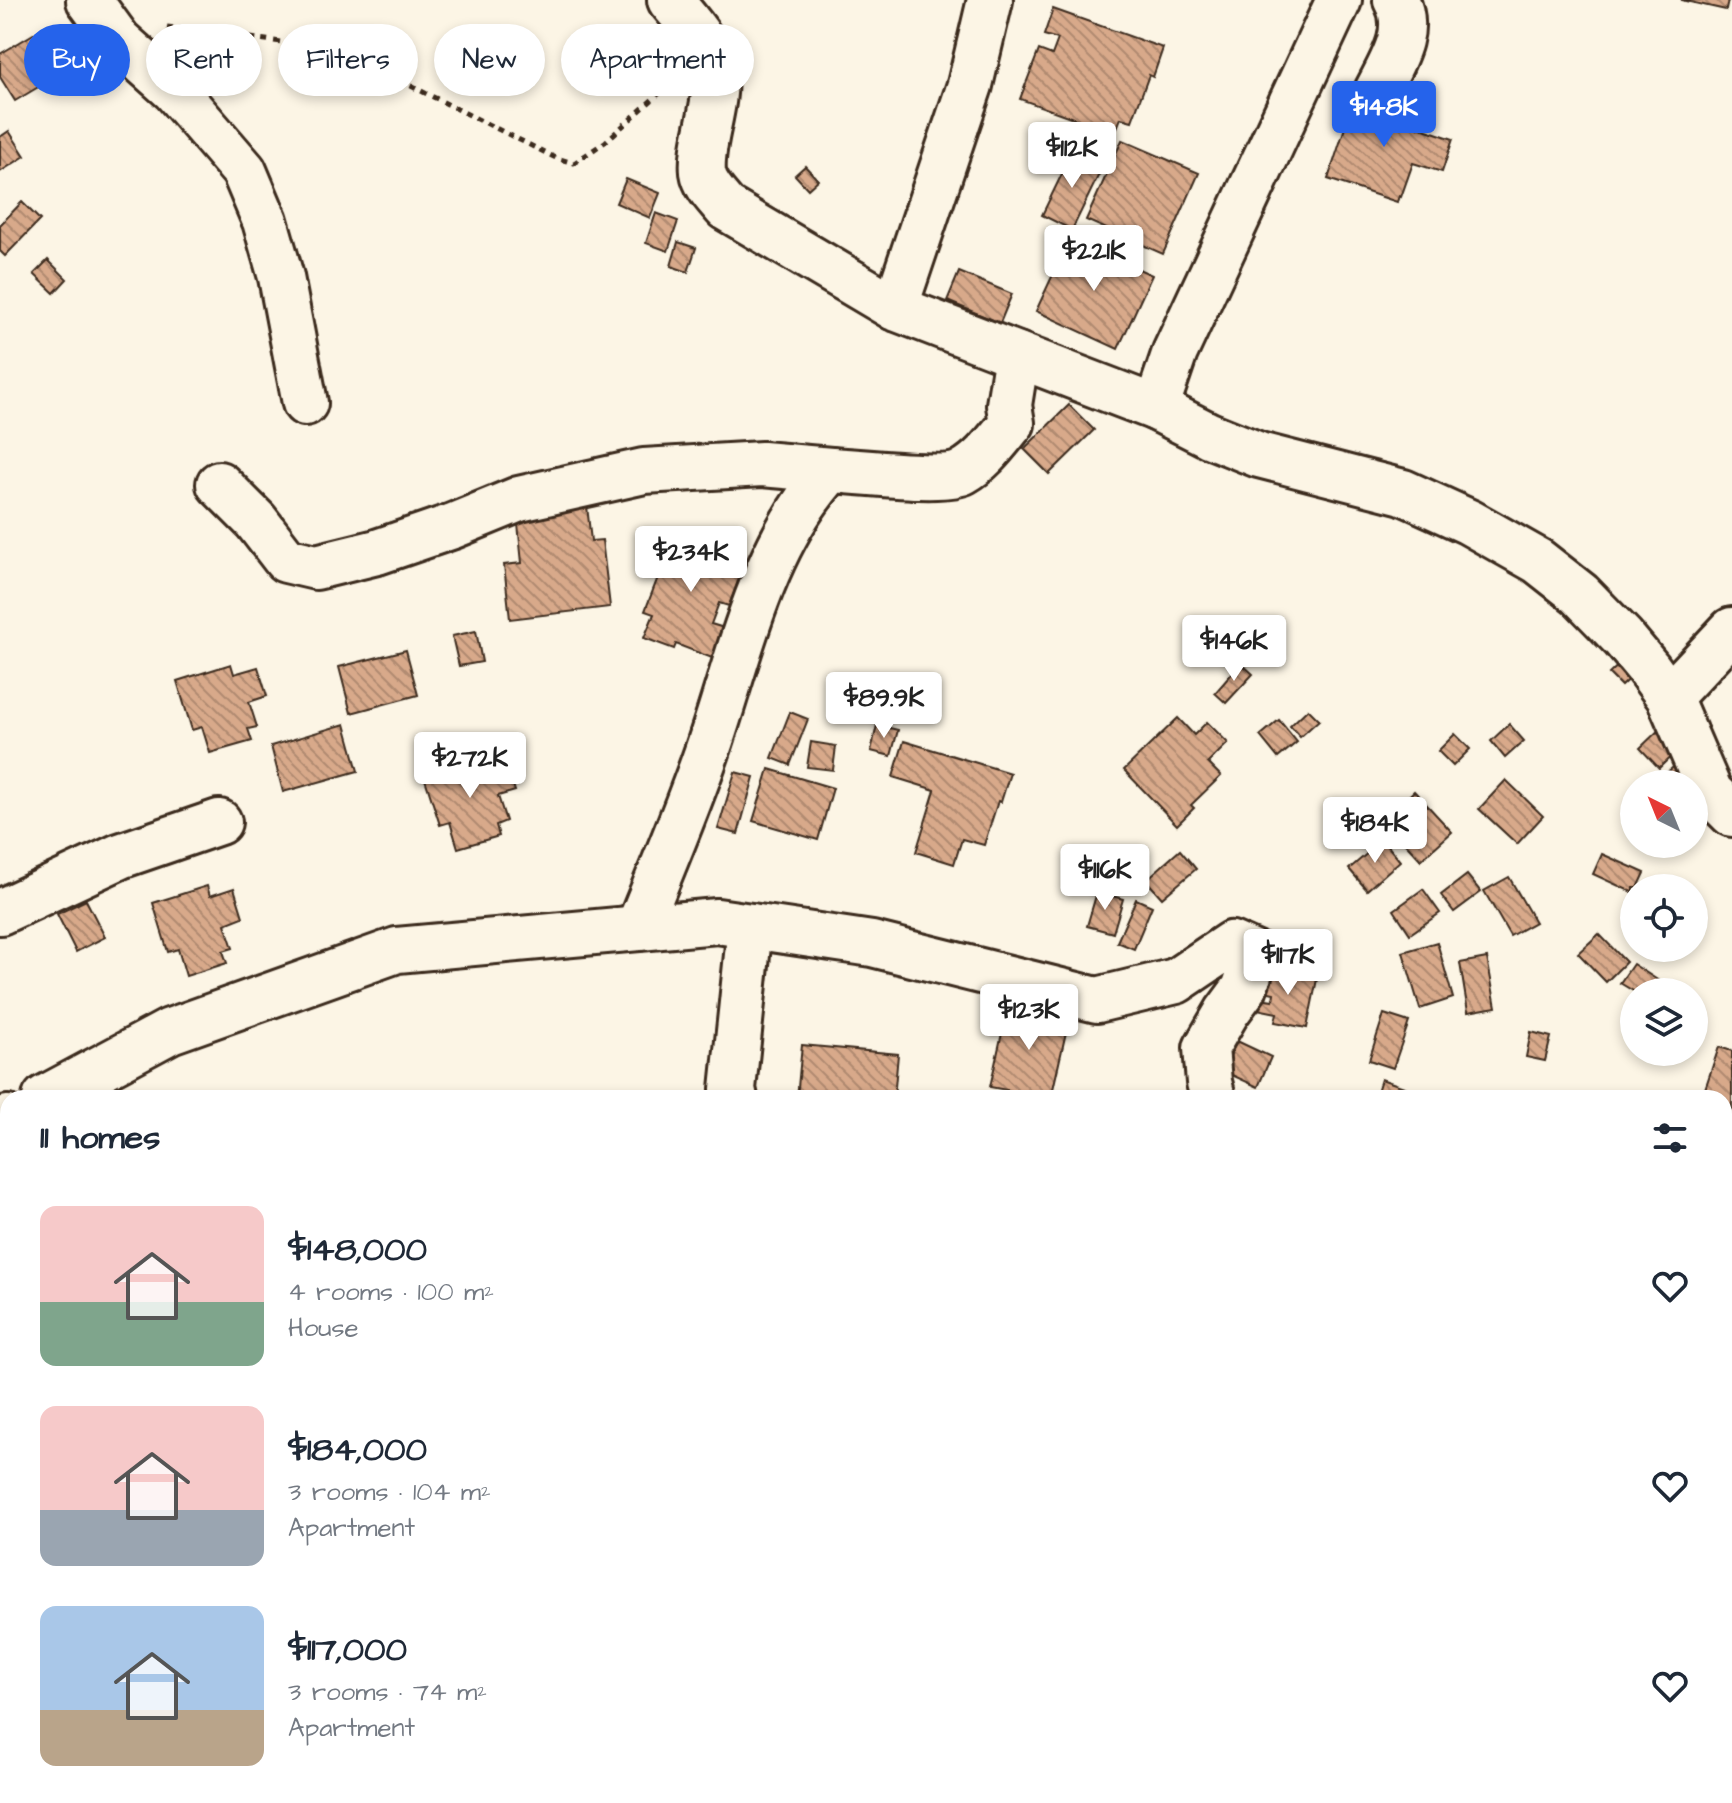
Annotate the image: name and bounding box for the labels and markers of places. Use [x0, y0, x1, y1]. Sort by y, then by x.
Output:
pin: $148K [1328, 81, 1440, 149]
pin: $112K [1016, 122, 1128, 190]
pin: $221K [1038, 225, 1150, 293]
pin: $234K [635, 526, 747, 594]
pin: $146K [1178, 615, 1290, 683]
pin: $89.9K [819, 672, 949, 740]
pin: $272K [414, 732, 526, 800]
pin: $184K [1319, 797, 1431, 865]
pin: $116K [1049, 844, 1161, 912]
pin: $117K [1232, 929, 1344, 997]
pin: $123K [973, 984, 1085, 1052]

